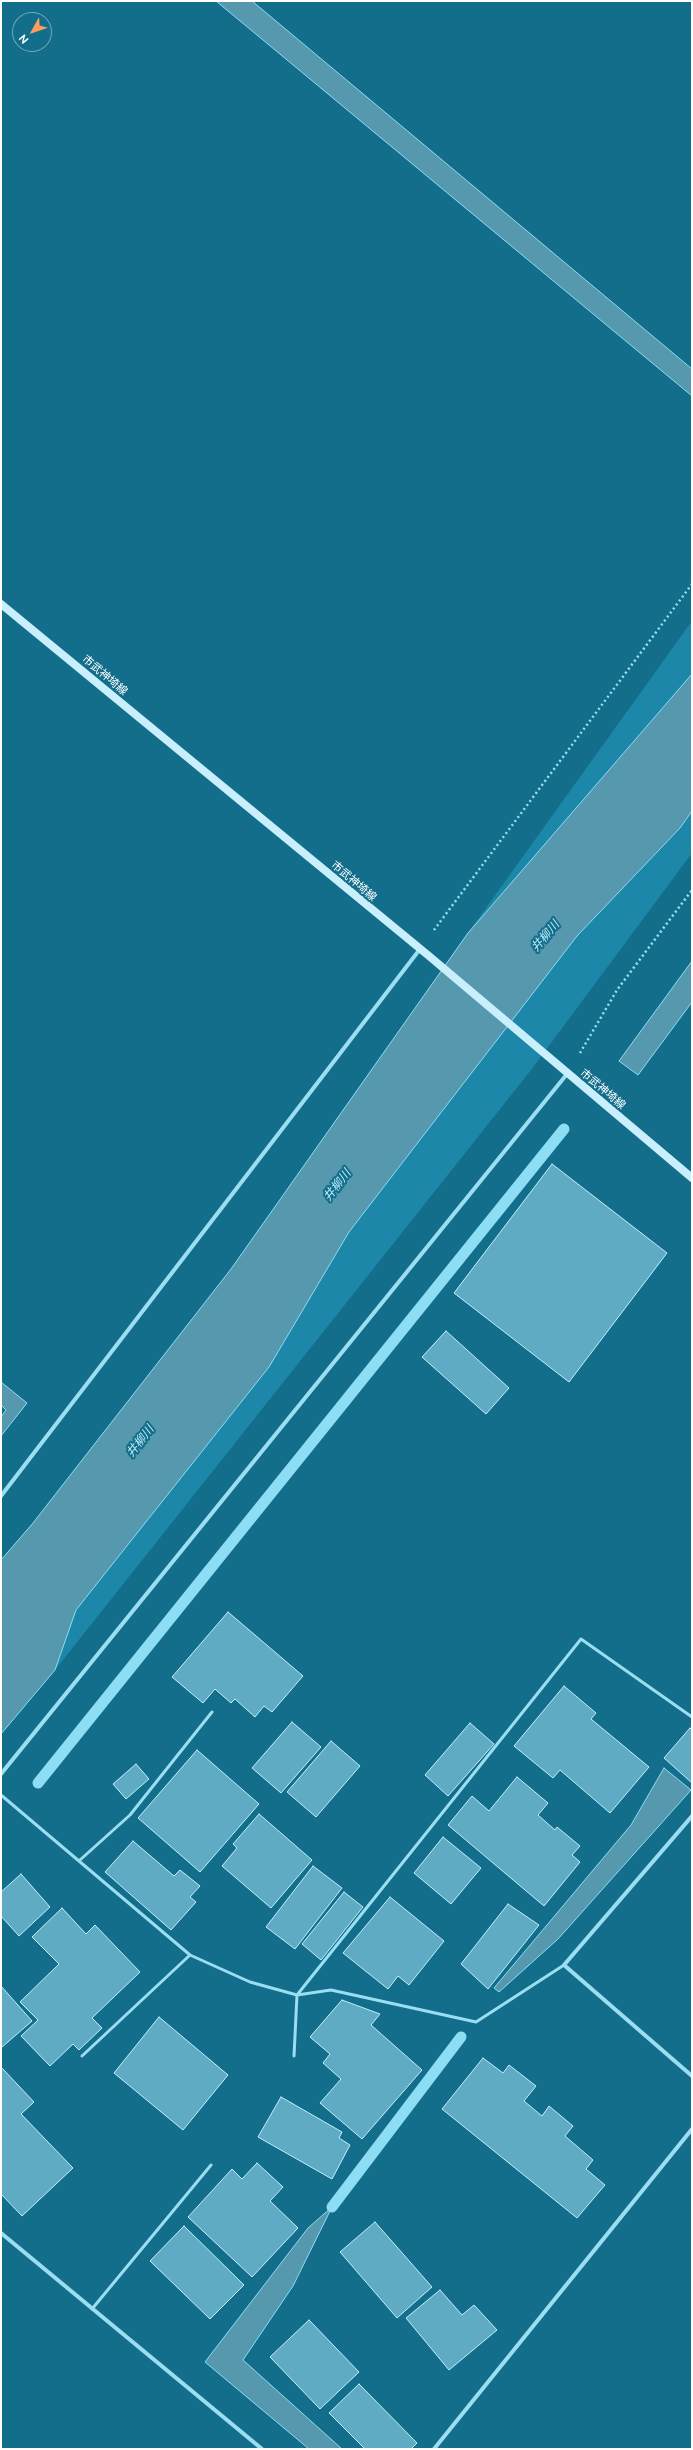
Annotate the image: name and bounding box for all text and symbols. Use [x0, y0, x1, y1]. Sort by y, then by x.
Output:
north arrow [12, 12, 52, 52]
text: N [16, 32, 31, 46]
street label: 市武神埼線 [80, 652, 130, 698]
street label: 市武神埼線 [329, 858, 379, 904]
water label: 井柳川 [528, 918, 562, 954]
street label: 市武神埼線 [578, 1066, 628, 1112]
water label: 井柳川 [320, 1166, 354, 1204]
water label: 井柳川 [123, 1422, 157, 1460]

